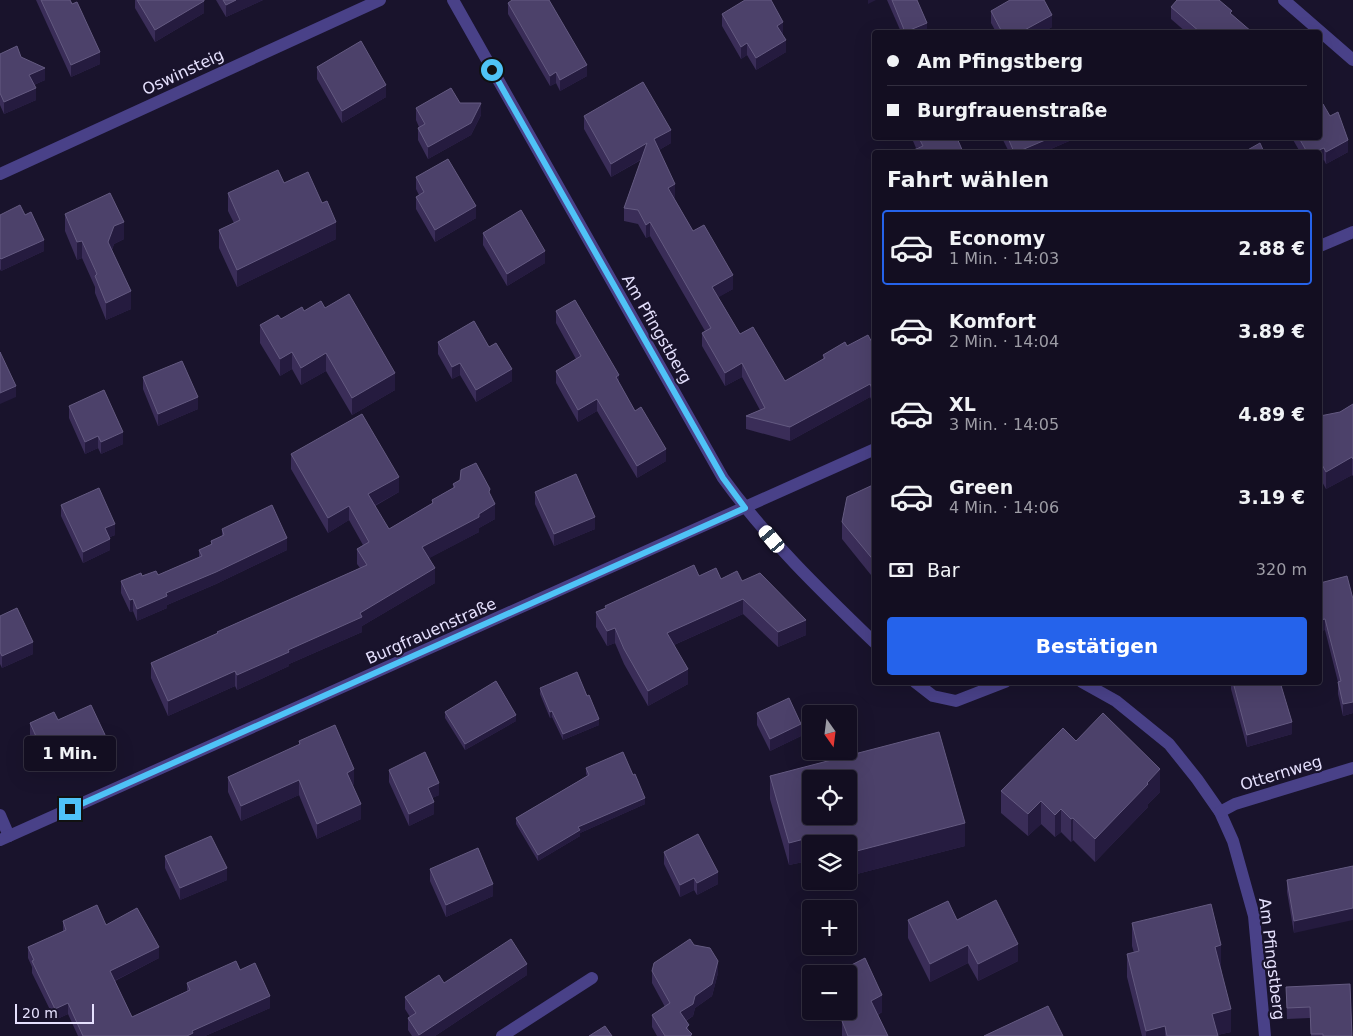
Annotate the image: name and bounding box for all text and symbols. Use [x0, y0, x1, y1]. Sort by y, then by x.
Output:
street label: Oswinsteig [139, 45, 227, 99]
text: Am Pfingstberg [917, 50, 1083, 72]
route start [481, 59, 503, 81]
text: Burgfrauenstraße [917, 99, 1108, 121]
text: Fahrt wählen [887, 167, 1049, 192]
icon: car [889, 225, 934, 270]
text: Economy [949, 227, 1045, 249]
text: 2.88 € [1238, 237, 1305, 259]
text: 1 Min. · 14:03 [949, 249, 1059, 268]
street label: Am Pfingstberg [618, 271, 696, 387]
icon: car [889, 308, 934, 353]
text: Komfort [949, 310, 1036, 332]
text: 3.89 € [1238, 320, 1305, 342]
text: 2 Min. · 14:04 [949, 332, 1059, 351]
icon: car [889, 391, 934, 436]
text: XL [949, 393, 976, 415]
text: 4.89 € [1238, 403, 1305, 425]
text: 3 Min. · 14:05 [949, 415, 1059, 434]
icon: car [889, 474, 934, 519]
text: Green [949, 476, 1013, 498]
text: 3.19 € [1238, 486, 1305, 508]
text: 4 Min. · 14:06 [949, 498, 1059, 517]
car [756, 523, 787, 555]
icon: cash [887, 556, 915, 584]
text: Bar [927, 559, 960, 581]
text: 320 m [1256, 560, 1307, 579]
street label: Burgfrauenstraße [363, 594, 499, 668]
button: Bestätigen [887, 617, 1307, 675]
north arrow [802, 705, 858, 760]
map controls [802, 705, 857, 1020]
callout: 1 Min. [24, 736, 116, 772]
text: 1 Min. [42, 744, 98, 763]
street label: Otternweg [1238, 752, 1324, 794]
button: locate [802, 770, 857, 825]
route end [59, 798, 81, 820]
button: layers [802, 835, 857, 890]
street label: Am Pfingstberg [1255, 897, 1289, 1021]
button: + [802, 900, 857, 955]
button: − [802, 965, 857, 1020]
scale bar [15, 1001, 94, 1024]
text: 20 m [22, 1005, 58, 1021]

